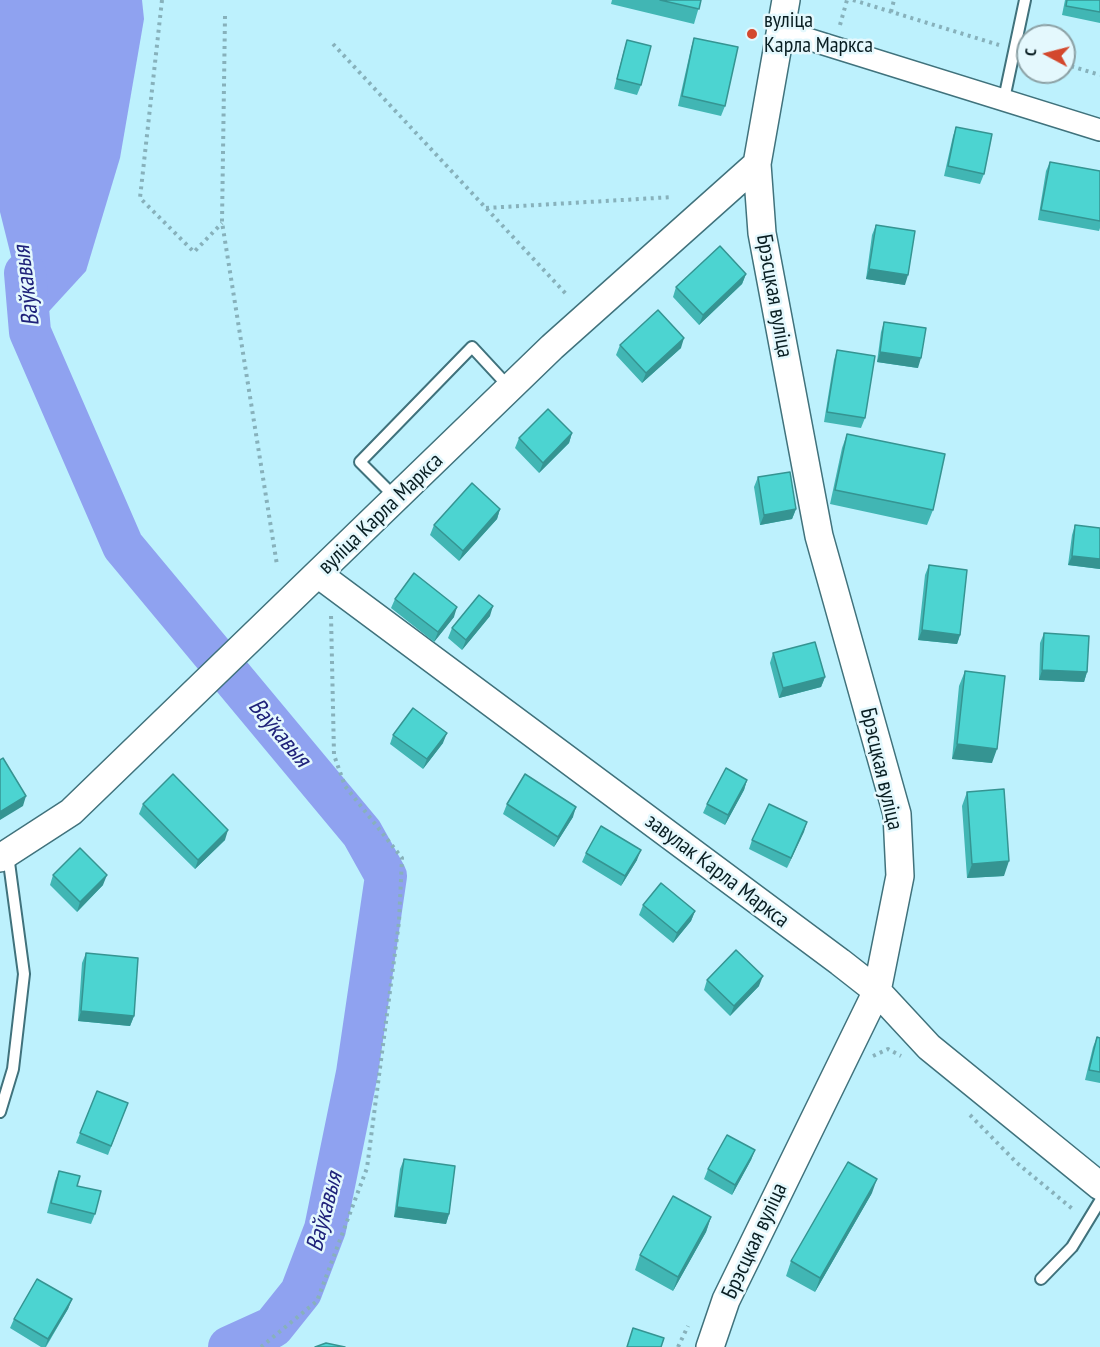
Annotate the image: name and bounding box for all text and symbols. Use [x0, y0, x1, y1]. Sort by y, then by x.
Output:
place label: вуліца Карла Маркса [764, 8, 873, 60]
north arrow [1016, 24, 1076, 84]
marker: вуліца Карла Маркса [745, 27, 759, 41]
text: С [1020, 47, 1040, 57]
street label: Брэсцкая вуліца [750, 232, 798, 360]
water label: Ваўкавыя [8, 244, 46, 328]
street label: вуліца Карла Маркса [313, 448, 449, 580]
water label: Ваўкавыя [242, 693, 316, 773]
street label: Брэсцкая вуліца [854, 705, 908, 833]
street label: завулак Карла Маркса [640, 808, 794, 934]
water label: Ваўкавыя [301, 1169, 349, 1255]
street label: Брэсцкая вуліца [717, 1179, 793, 1303]

